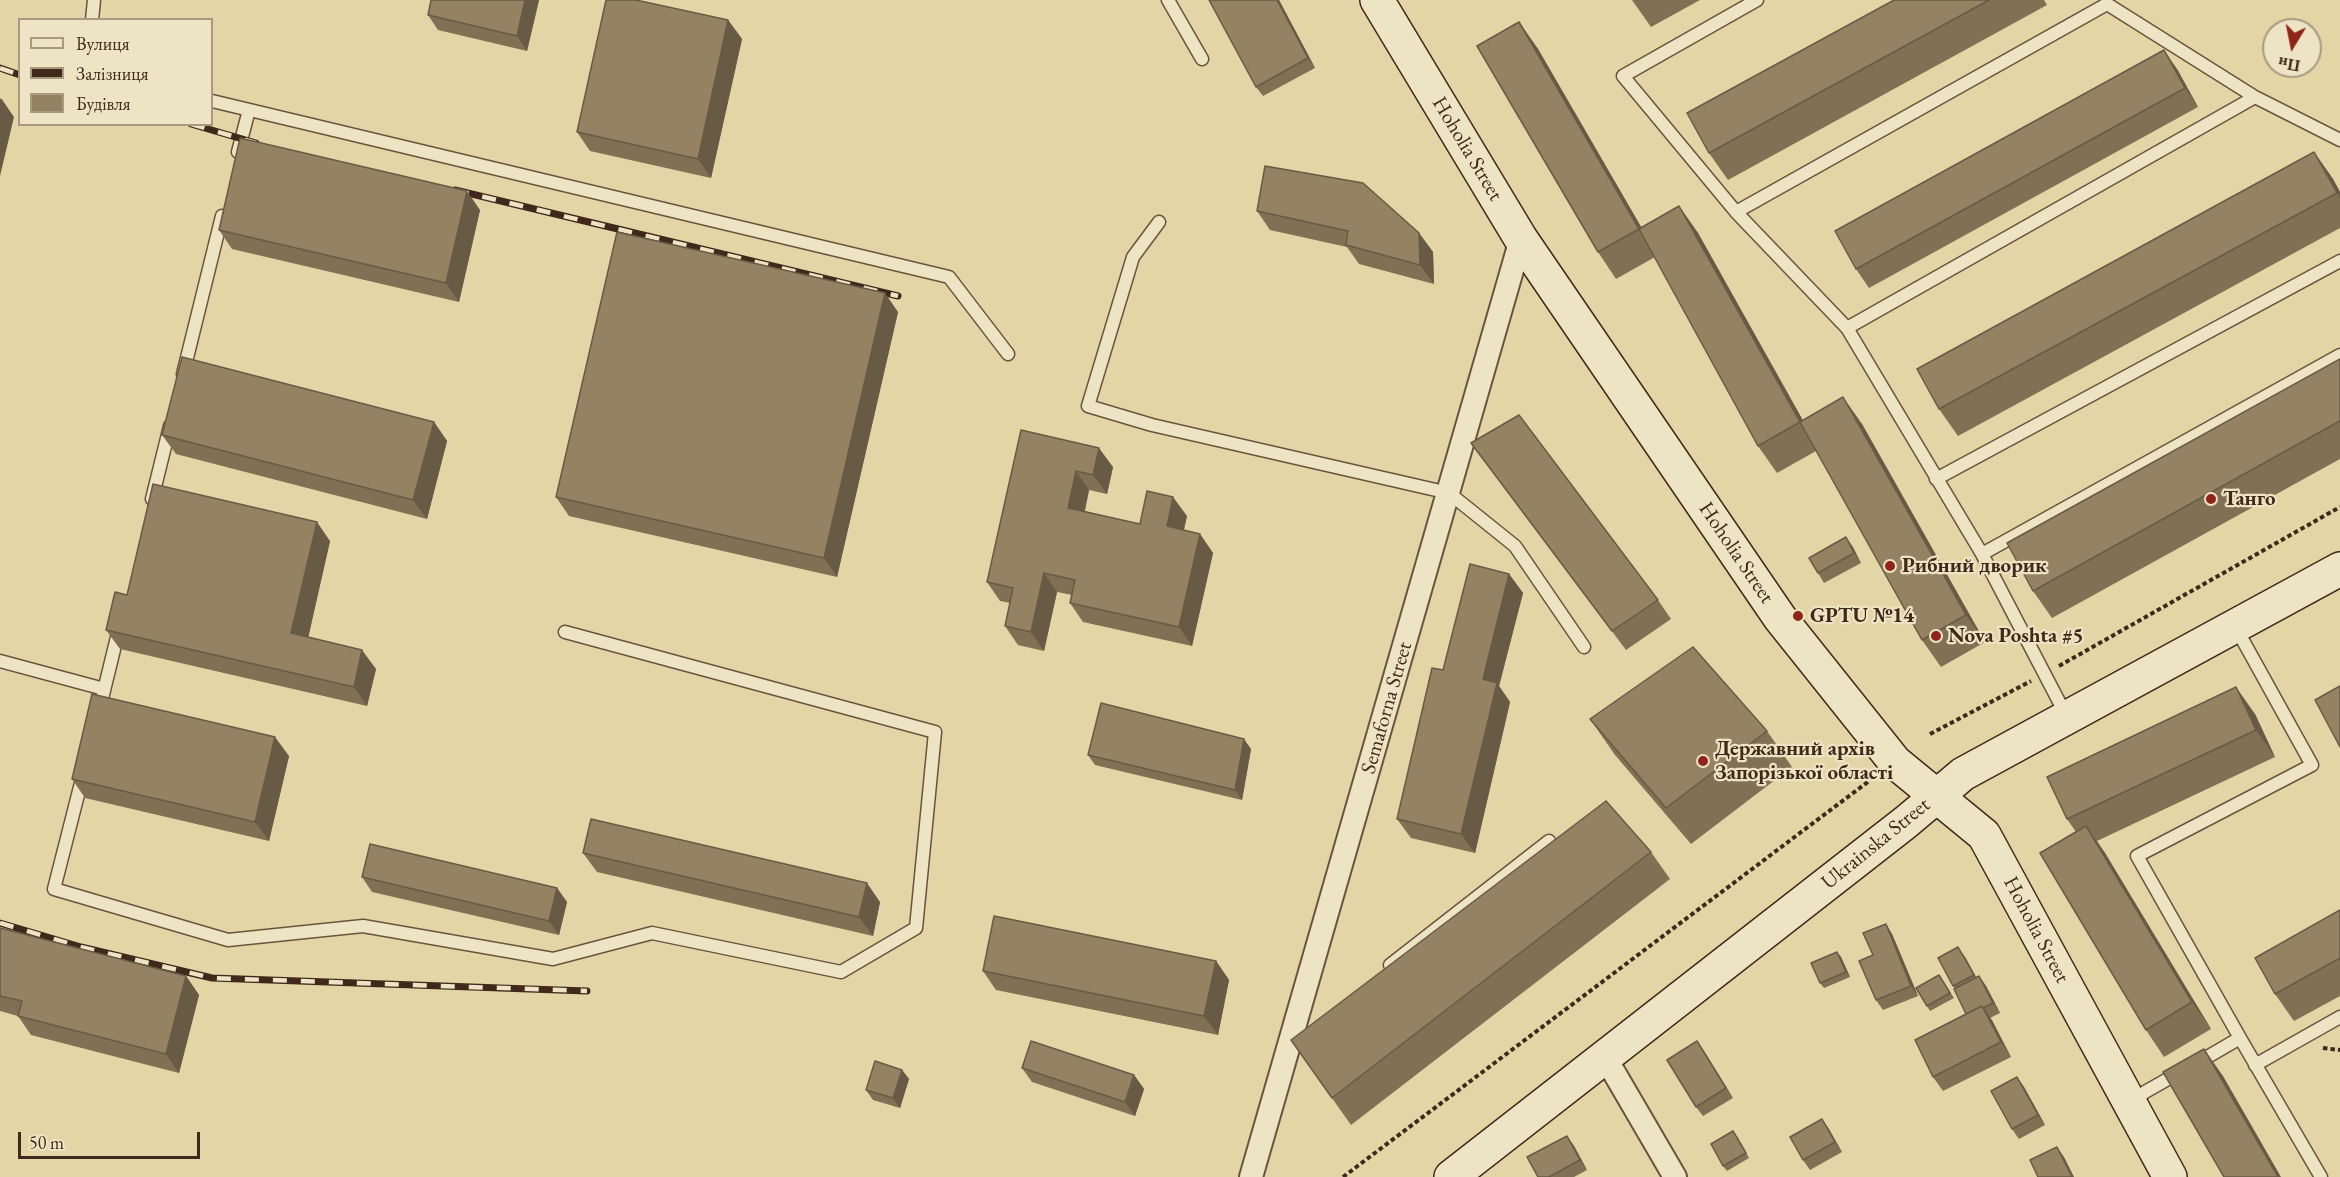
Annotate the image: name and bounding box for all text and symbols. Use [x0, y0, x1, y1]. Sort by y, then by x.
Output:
legend [18, 18, 213, 126]
north arrow [2262, 18, 2322, 78]
text: Вулиця [76, 32, 129, 55]
text: Пн [2277, 52, 2302, 76]
text: Залізниця [76, 62, 149, 85]
text: Будівля [76, 92, 131, 115]
street label: Hoholia Street [1426, 92, 1508, 206]
place label: Танго [2223, 486, 2276, 512]
marker: Танго [2204, 492, 2218, 506]
street label: Hoholia Street [1693, 498, 1779, 608]
place label: Рибний дворик [1902, 553, 2047, 579]
marker: Рибний дворик [1883, 559, 1897, 573]
place label: GPTU №14 [1810, 603, 1914, 629]
marker: GPTU №14 [1791, 609, 1805, 623]
place label: Nova Poshta #5 [1948, 623, 2084, 649]
marker: Nova Poshta #5 [1929, 629, 1943, 643]
street label: Semaforna Street [1356, 639, 1418, 777]
place label: Державний архів Запорізької області [1715, 736, 1893, 786]
marker: Державний архів Запорізької області [1696, 754, 1710, 768]
street label: Ukrainska Street [1817, 793, 1935, 895]
street label: Hoholia Street [1997, 872, 2075, 988]
scale bar [21, 1120, 202, 1158]
text: 50 m [29, 1131, 64, 1154]

